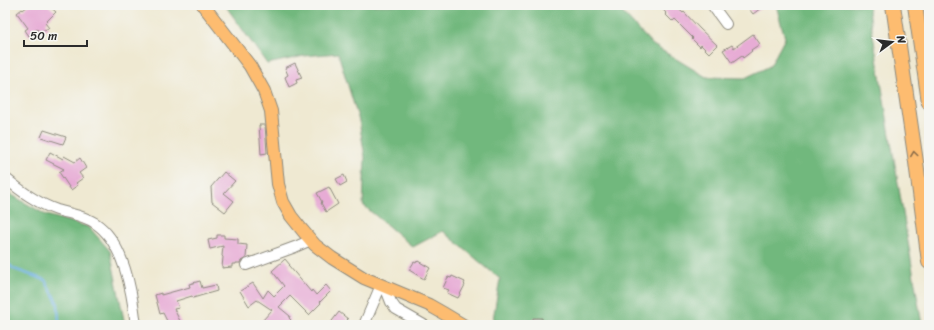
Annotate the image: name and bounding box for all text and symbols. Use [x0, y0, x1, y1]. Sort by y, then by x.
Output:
scale bar [24, 22, 87, 48]
north arrow [872, 22, 912, 62]
text: 50 m [30, 25, 57, 47]
text: N [891, 32, 911, 46]
one-way arrow [910, 151, 919, 157]

